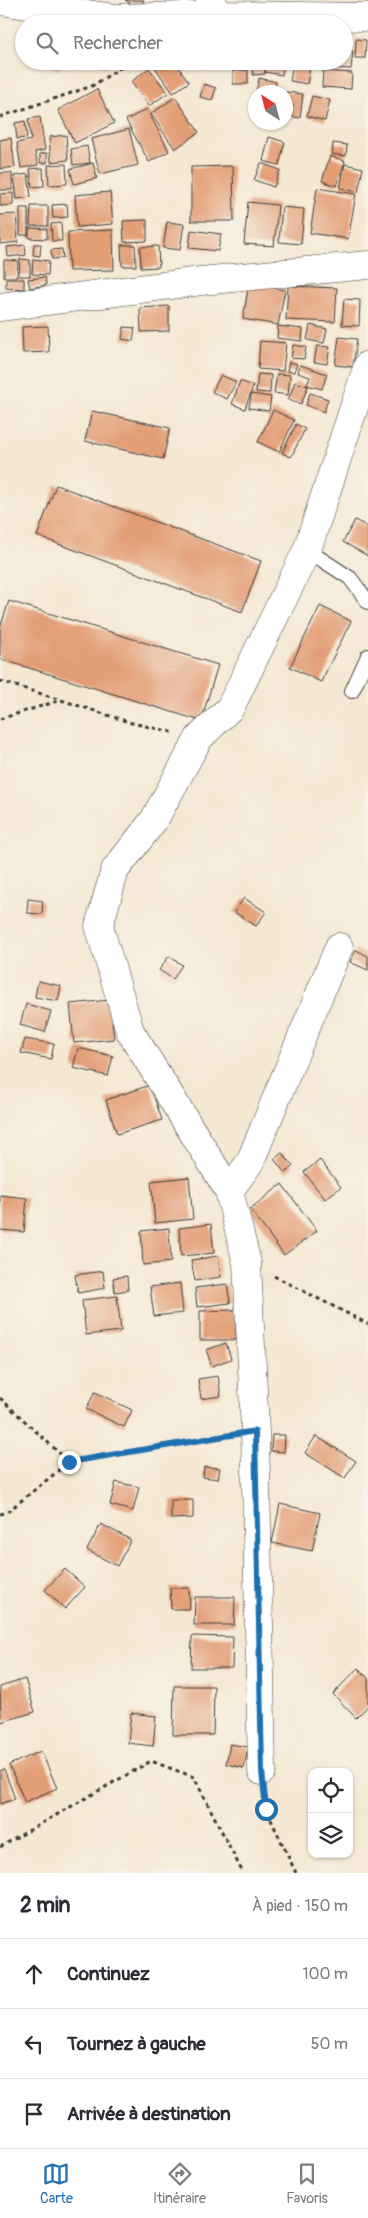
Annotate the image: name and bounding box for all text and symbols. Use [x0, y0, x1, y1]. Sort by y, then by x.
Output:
search box [15, 15, 353, 70]
icon: search [33, 29, 61, 57]
text: Rechercher [73, 31, 163, 55]
north arrow [248, 85, 293, 130]
route end [58, 1451, 81, 1474]
map controls [308, 1768, 353, 1858]
button: locate [308, 1768, 353, 1813]
route start [255, 1798, 278, 1821]
button: layers [308, 1813, 353, 1858]
text: 2 min [20, 1892, 70, 1919]
text: À pied · 150 m [252, 1896, 348, 1916]
icon: ahead [20, 1960, 48, 1988]
text: Continuez [67, 1962, 150, 1986]
text: 100 m [302, 1964, 348, 1984]
icon: left [20, 2030, 48, 2058]
text: Tournez à gauche [67, 2032, 206, 2056]
text: 50 m [311, 2034, 348, 2054]
icon: arrive [20, 2100, 48, 2128]
text: Arrivée à destination [67, 2102, 231, 2126]
tab: Carte [40, 2160, 73, 2207]
tab: Itinéraire [153, 2160, 206, 2207]
tab: Favoris [286, 2160, 328, 2207]

